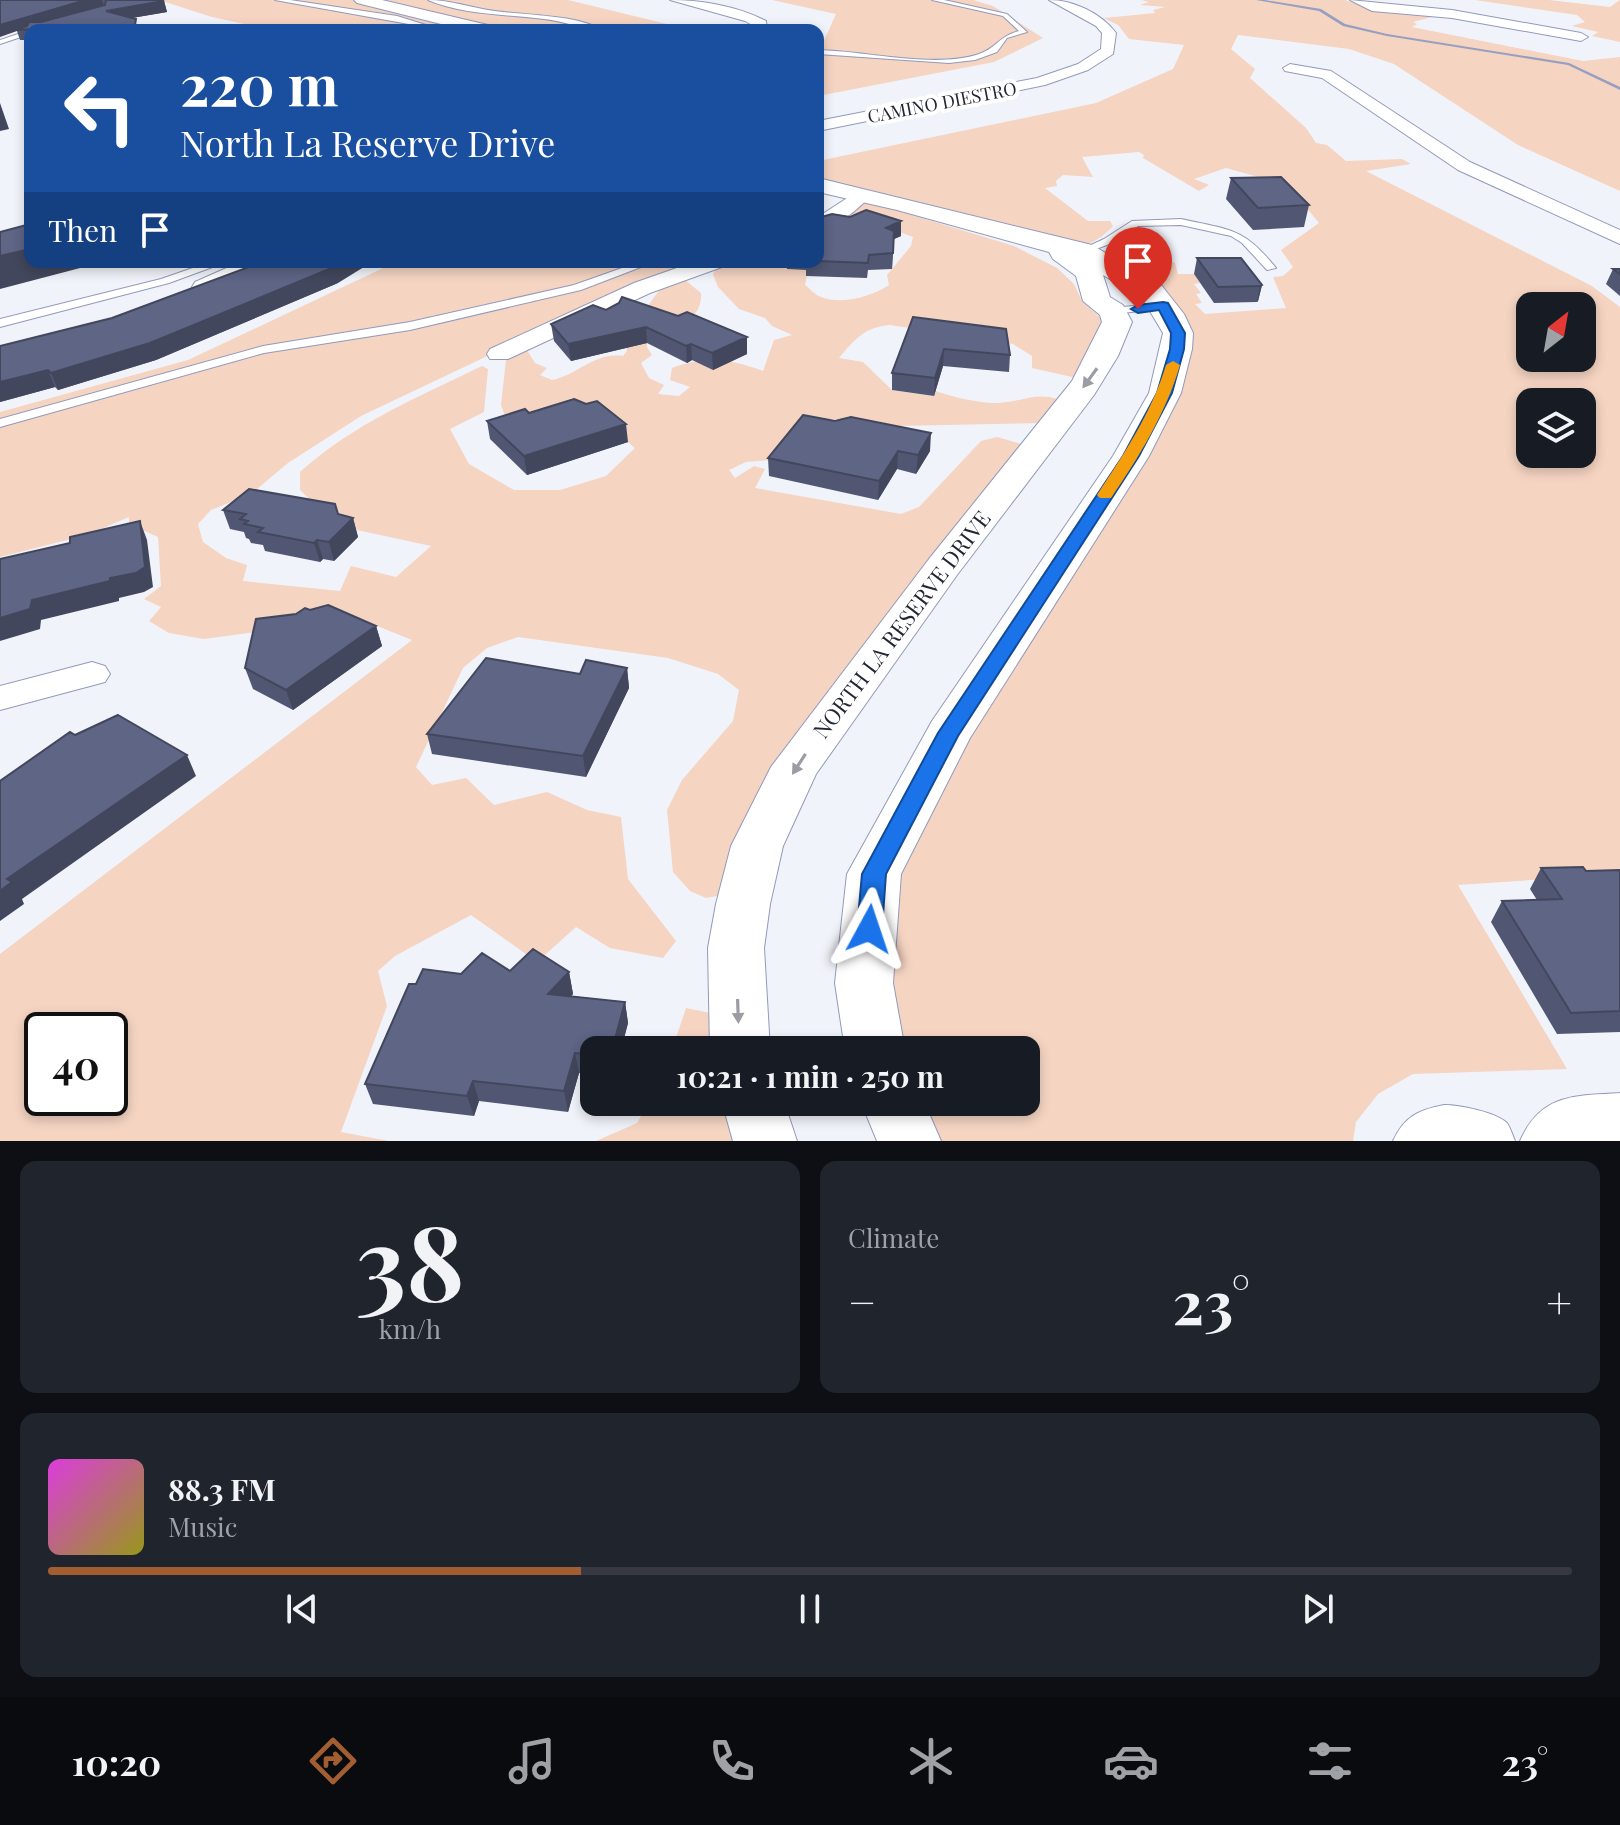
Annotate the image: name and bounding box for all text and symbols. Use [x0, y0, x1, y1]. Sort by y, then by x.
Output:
text: 220 m [180, 46, 338, 121]
icon: left [48, 56, 152, 160]
street label: CAMINO DIESTRO [865, 76, 1019, 128]
text: North La Reserve Drive [180, 118, 555, 166]
icon: arrive [133, 208, 177, 252]
text: Then [48, 210, 117, 250]
pin [1104, 227, 1172, 309]
icon: arrive [1116, 239, 1160, 283]
north arrow [1516, 292, 1596, 372]
map controls [1516, 292, 1596, 468]
one-way arrow [1083, 367, 1099, 388]
button: layers [1516, 388, 1596, 468]
street label: NORTH LA RESERVE DRIVE [805, 504, 997, 744]
one-way arrow [791, 753, 806, 774]
position arrow [827, 887, 911, 971]
one-way arrow [732, 999, 745, 1024]
speed limit sign: 40 [24, 1012, 128, 1116]
text: 10:21 · 1 min · 250 m [676, 1056, 944, 1096]
text: 38 [355, 1189, 465, 1328]
text: Climate [848, 1220, 939, 1255]
text: 23° [1173, 1260, 1250, 1340]
text: − [848, 1271, 876, 1330]
text: + [1546, 1271, 1572, 1330]
text: km/h [379, 1311, 441, 1346]
text: 88.3 FM [168, 1469, 276, 1509]
text: Music [168, 1509, 237, 1544]
icon: previous [280, 1587, 324, 1631]
icon: pause [788, 1587, 832, 1631]
icon: next [1296, 1587, 1340, 1631]
icon: directions [305, 1733, 361, 1789]
icon: music [504, 1733, 560, 1789]
icon: phone [704, 1733, 760, 1789]
icon: climate [903, 1733, 959, 1789]
icon: car [1103, 1733, 1159, 1789]
icon: filters [1302, 1733, 1358, 1789]
text: 10:20 [72, 1737, 161, 1785]
text: 23° [1502, 1737, 1548, 1785]

